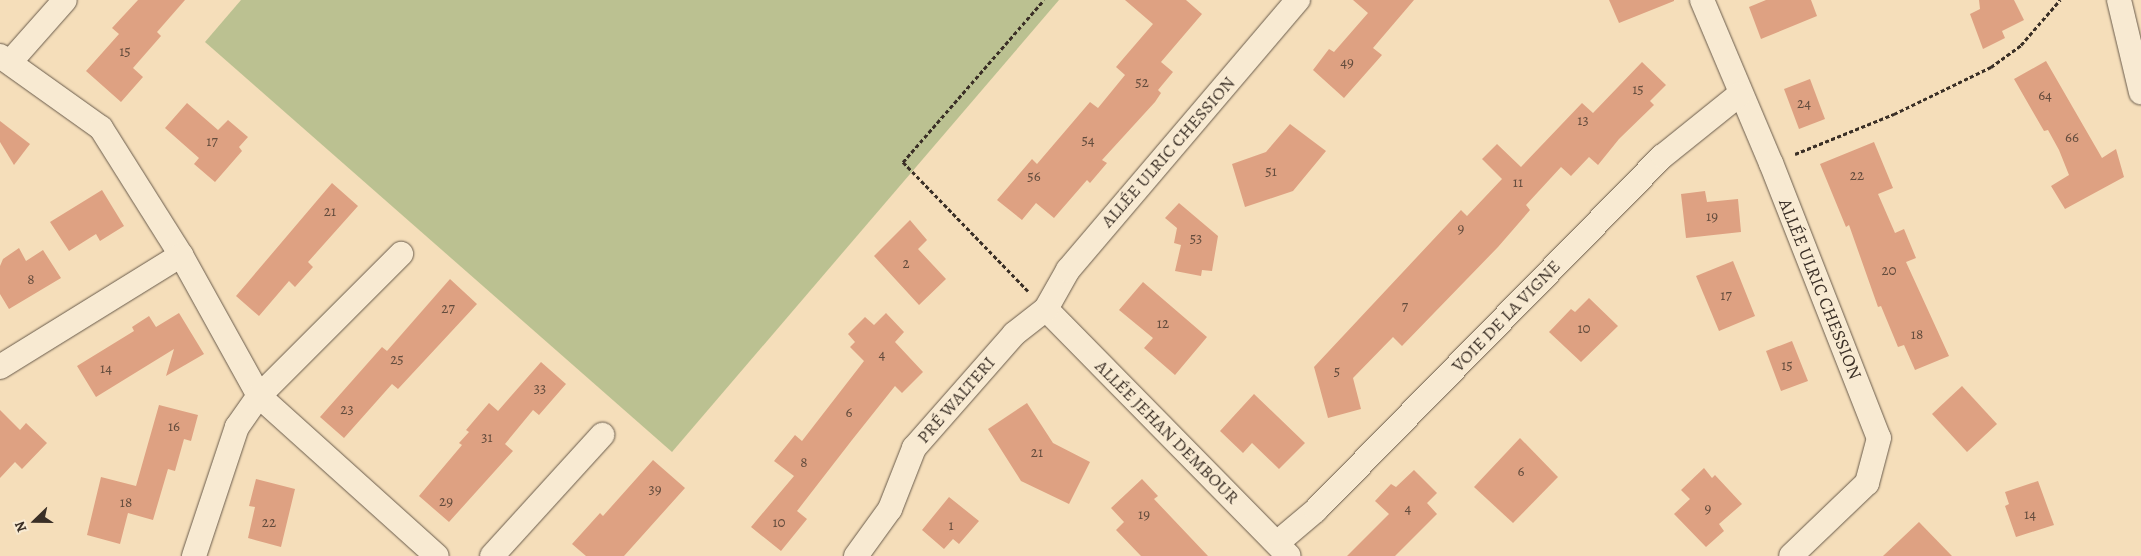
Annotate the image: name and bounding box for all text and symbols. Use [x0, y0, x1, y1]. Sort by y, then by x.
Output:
house number: 15 [119, 43, 131, 61]
house number: 49 [1340, 54, 1354, 72]
street label: ALLÉE ULRIC CHESSION [1097, 72, 1239, 232]
house number: 52 [1135, 74, 1149, 92]
house number: 15 [1632, 81, 1644, 99]
house number: 64 [2038, 87, 2052, 105]
house number: 24 [1797, 95, 1811, 113]
house number: 13 [1577, 112, 1589, 130]
house number: 66 [2065, 129, 2079, 147]
house number: 54 [1081, 132, 1095, 150]
house number: 17 [206, 133, 218, 151]
house number: 51 [1265, 163, 1277, 181]
house number: 22 [1850, 167, 1864, 185]
house number: 56 [1027, 168, 1041, 186]
house number: 11 [1513, 174, 1523, 192]
street label: ALLÉE ULRIC CHESSION [1774, 196, 1866, 382]
house number: 21 [324, 203, 336, 221]
house number: 19 [1706, 208, 1718, 226]
house number: 9 [1458, 220, 1464, 238]
house number: 53 [1190, 230, 1202, 248]
house number: 2 [902, 255, 910, 273]
street label: VOIE DE LA VIGNE [1447, 256, 1565, 376]
house number: 20 [1881, 262, 1897, 280]
house number: 8 [27, 271, 35, 289]
house number: 17 [1720, 287, 1732, 305]
house number: 7 [1402, 298, 1408, 316]
house number: 27 [441, 300, 455, 318]
house number: 12 [1157, 315, 1169, 333]
house number: 10 [1577, 320, 1591, 338]
house number: 18 [1911, 326, 1923, 344]
house number: 4 [879, 346, 885, 364]
house number: 25 [390, 351, 404, 369]
street label: PRÉ WALTERI [912, 352, 1000, 448]
street label: ALLÉE JEHAN DEMBOUR [1091, 356, 1243, 508]
house number: 15 [1781, 357, 1793, 375]
house number: 14 [100, 360, 112, 378]
house number: 5 [1334, 363, 1340, 381]
house number: 33 [534, 380, 546, 398]
house number: 23 [340, 401, 354, 419]
house number: 6 [846, 404, 852, 422]
house number: 16 [168, 418, 180, 436]
house number: 31 [481, 429, 493, 447]
house number: 21 [1031, 444, 1043, 462]
house number: 8 [800, 454, 808, 472]
house number: 6 [1518, 463, 1524, 481]
house number: 39 [648, 481, 662, 499]
house number: 29 [439, 493, 453, 511]
house number: 18 [120, 494, 132, 512]
north arrow [10, 496, 60, 546]
house number: 4 [1405, 500, 1411, 518]
house number: 9 [1705, 500, 1711, 518]
house number: 19 [1138, 506, 1150, 524]
house number: 14 [2024, 506, 2036, 524]
house number: 22 [262, 514, 276, 532]
house number: 10 [772, 514, 786, 532]
house number: 1 [948, 517, 954, 535]
text: N [10, 519, 31, 535]

